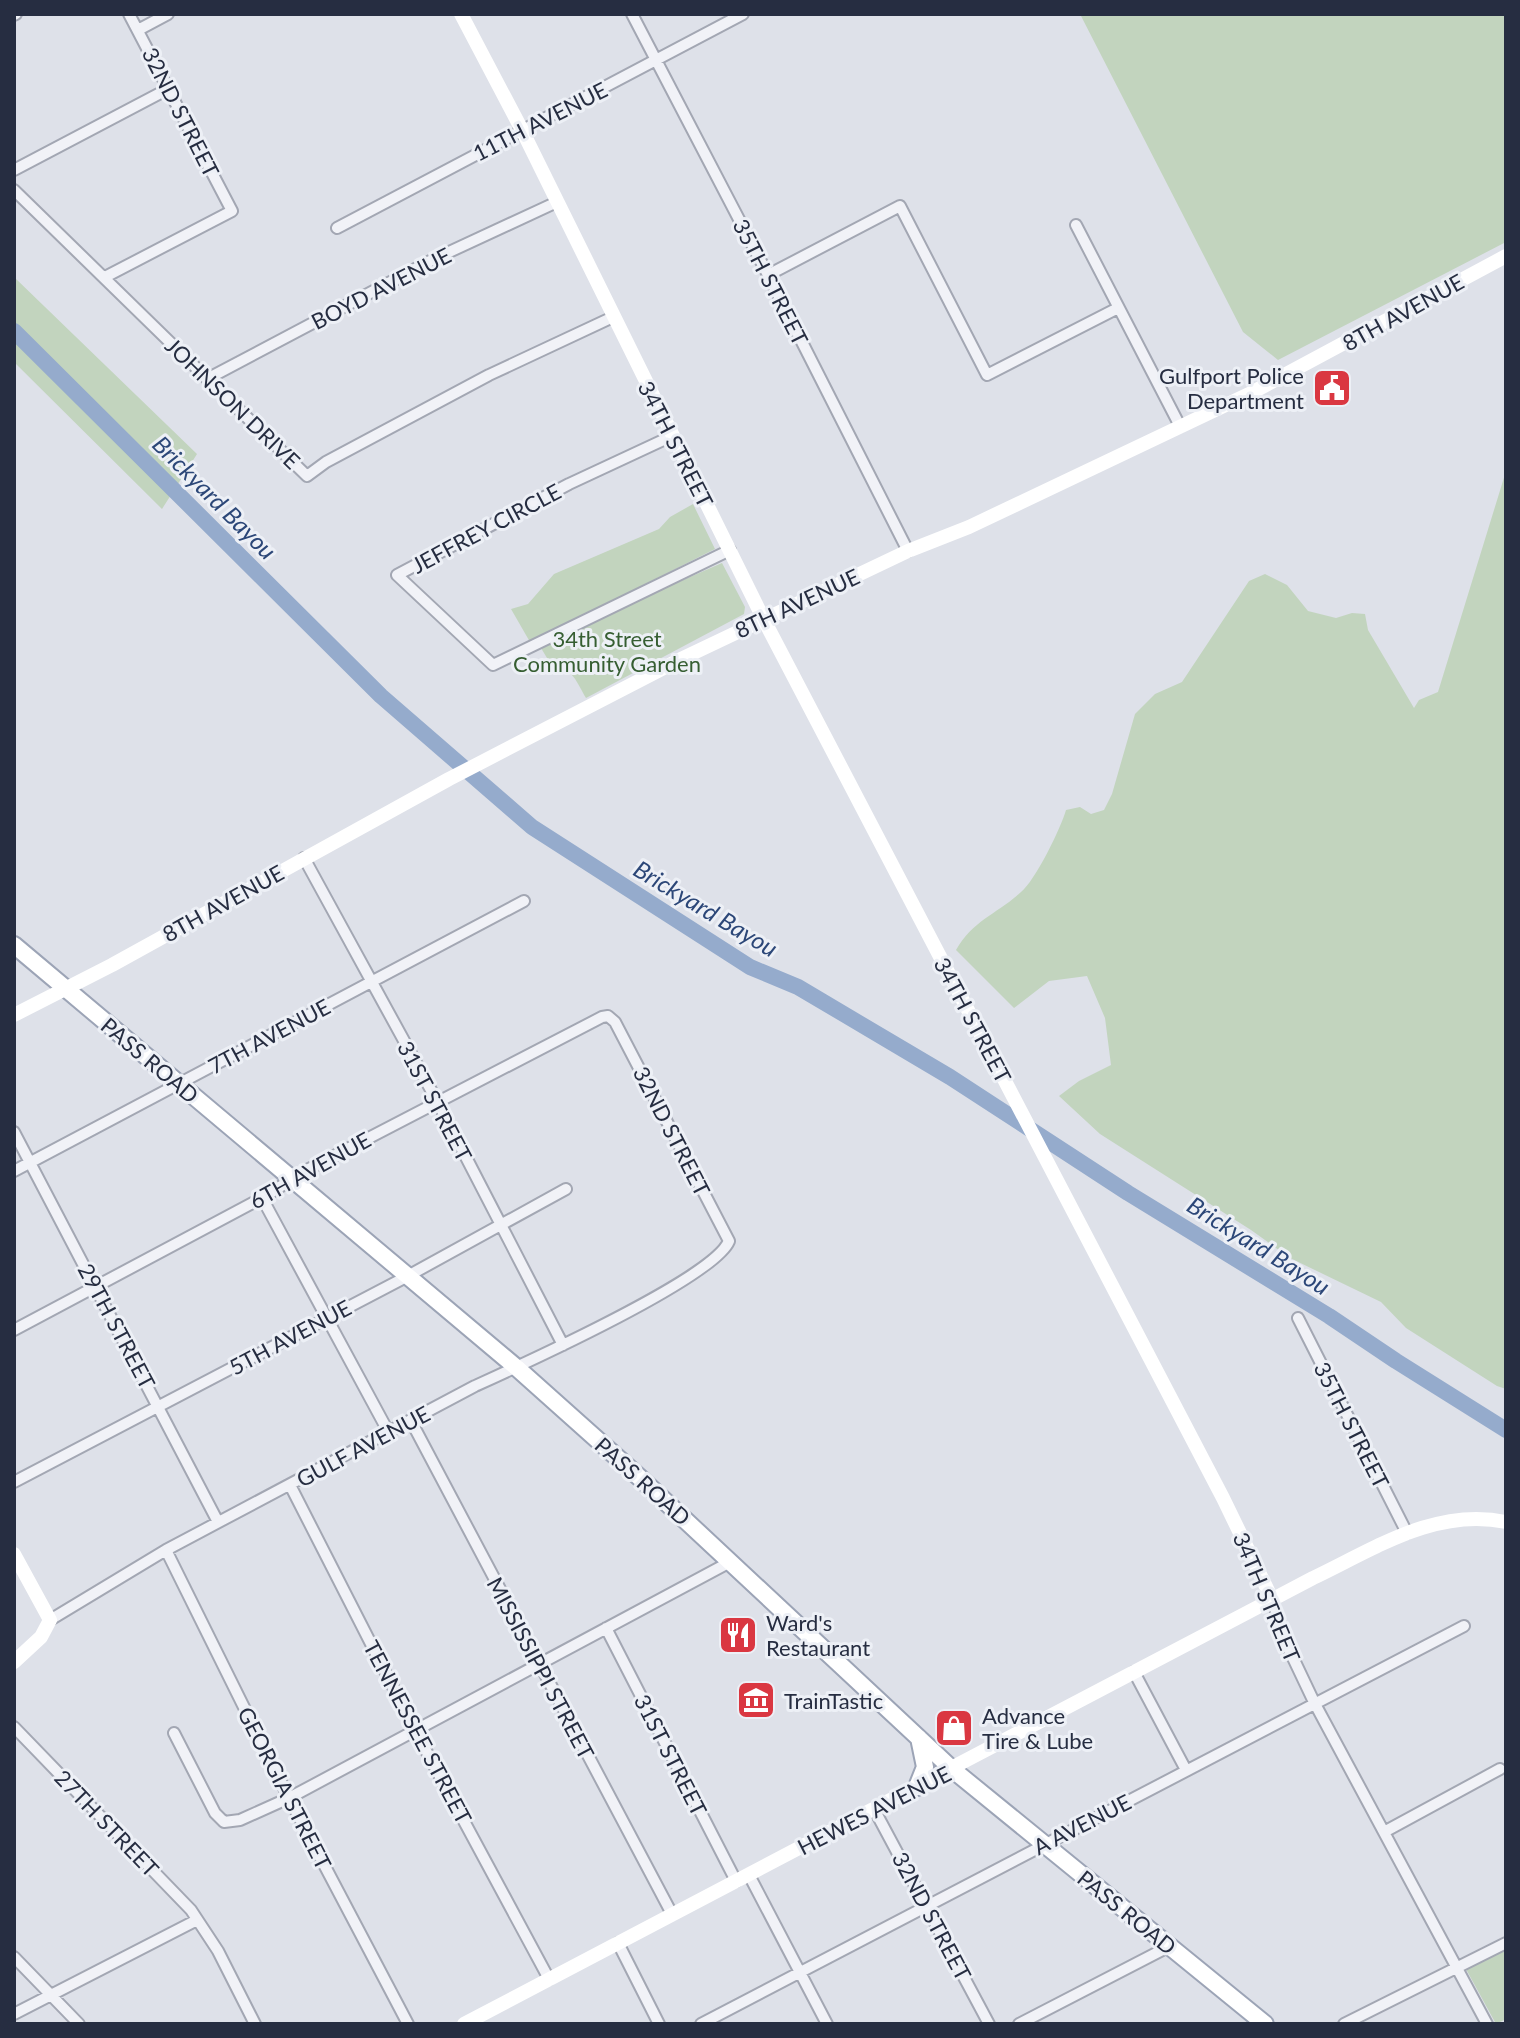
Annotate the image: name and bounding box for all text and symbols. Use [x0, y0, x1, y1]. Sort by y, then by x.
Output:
street label: 32ND STREET [137, 43, 225, 181]
street label: 11TH AVENUE [468, 76, 612, 166]
street label: 35TH STREET [728, 214, 814, 350]
street label: BOYD AVENUE [307, 241, 455, 335]
street label: 8TH AVENUE [1338, 268, 1468, 356]
street label: JOHNSON DRIVE [160, 332, 306, 474]
place label: Gulfport Police Department [1159, 362, 1304, 414]
public building icon: Gulfport Police Department [1311, 367, 1353, 409]
street label: 34TH STREET [633, 376, 719, 512]
water label: Brickyard Bayou [147, 429, 283, 565]
street label: JEFFREY CIRCLE [407, 477, 565, 579]
street label: 8TH AVENUE [730, 562, 864, 644]
park label: 34th Street Community Garden [513, 625, 701, 677]
water label: Brickyard Bayou [629, 854, 783, 962]
street label: 8TH AVENUE [158, 859, 288, 947]
street label: 34TH STREET [929, 953, 1017, 1087]
street label: 7TH AVENUE [203, 993, 335, 1079]
street label: PASS ROAD [96, 1011, 204, 1109]
street label: 31ST STREET [392, 1036, 478, 1166]
street label: 32ND STREET [628, 1062, 716, 1200]
street label: 6TH AVENUE [245, 1126, 375, 1214]
water label: Brickyard Bayou [1182, 1190, 1336, 1300]
street label: 29TH STREET [73, 1259, 161, 1393]
street label: 5TH AVENUE [224, 1294, 356, 1380]
street label: 35TH STREET [1309, 1357, 1395, 1493]
street label: GULF AVENUE [292, 1399, 434, 1493]
street label: PASS ROAD [590, 1431, 696, 1531]
street label: 34TH STREET [1228, 1528, 1306, 1666]
street label: MISSISSIPPI STREET [482, 1572, 600, 1764]
place label: Ward's Restaurant [766, 1609, 870, 1661]
restaurant icon: Ward's Restaurant [717, 1614, 759, 1656]
street label: TENNESSEE STREET [358, 1636, 478, 1828]
museum icon: TrainTastic [735, 1679, 777, 1721]
place label: TrainTastic [784, 1687, 883, 1714]
street label: 31ST STREET [629, 1690, 713, 1820]
street label: GEORGIA STREET [232, 1702, 338, 1874]
place label: Advance Tire & Lube [982, 1702, 1093, 1754]
shop icon: Advance Tire & Lube [933, 1707, 975, 1749]
street label: HEWES AVENUE [793, 1760, 955, 1860]
street label: 27TH STREET [49, 1764, 165, 1882]
street label: A AVENUE [1029, 1788, 1135, 1860]
street label: 32ND STREET [887, 1847, 977, 1985]
street label: PASS ROAD [1072, 1864, 1182, 1960]

